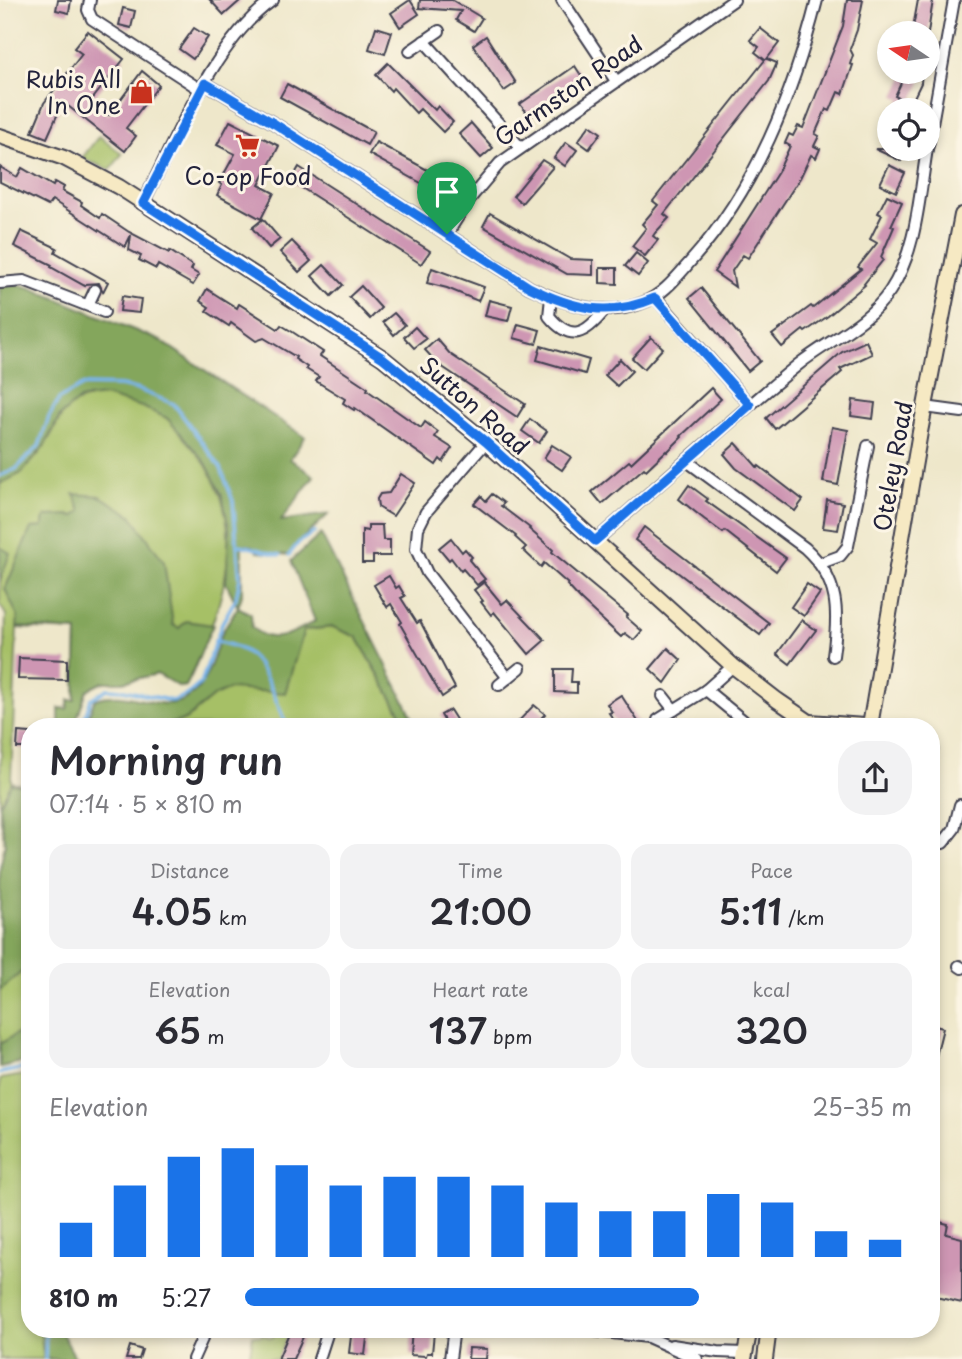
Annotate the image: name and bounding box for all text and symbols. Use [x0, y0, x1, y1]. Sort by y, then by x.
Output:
north arrow [877, 21, 940, 84]
map controls [877, 21, 940, 161]
street label: Garmston Road [487, 26, 649, 154]
place label: Rubis All In One [26, 61, 121, 122]
shop icon: Rubis All In One [127, 77, 155, 105]
button: locate [877, 98, 940, 161]
supermarket icon: Co-op Food [234, 131, 262, 159]
place label: Co-op Food [185, 158, 311, 193]
pin [417, 162, 477, 234]
icon: arrive [428, 173, 466, 211]
street label: Sutton Road [412, 347, 538, 463]
street label: Oteley Road [863, 398, 921, 534]
text: Morning run [49, 731, 283, 788]
button: share [838, 741, 912, 815]
text: 07:14 · 5 × 810 m [49, 786, 243, 821]
text: Distance [150, 856, 229, 884]
text: Time [458, 856, 503, 884]
text: Pace [750, 856, 793, 884]
text: 4.05 [132, 884, 213, 937]
text: 21:00 [429, 884, 532, 937]
text: 5:11 [718, 884, 782, 937]
text: km [213, 903, 247, 931]
text: /km [782, 903, 825, 931]
text: Elevation [149, 975, 230, 1003]
text: Heart rate [433, 975, 528, 1003]
text: kcal [753, 975, 790, 1003]
text: 65 [154, 1003, 201, 1056]
text: 137 [428, 1003, 487, 1056]
text: 320 [735, 1003, 808, 1056]
text: m [201, 1022, 225, 1050]
text: bpm [487, 1022, 533, 1050]
text: Elevation [49, 1089, 148, 1124]
text: 25–35 m [812, 1089, 912, 1124]
text: 810 m [49, 1280, 118, 1315]
text: 5:27 [161, 1280, 211, 1315]

